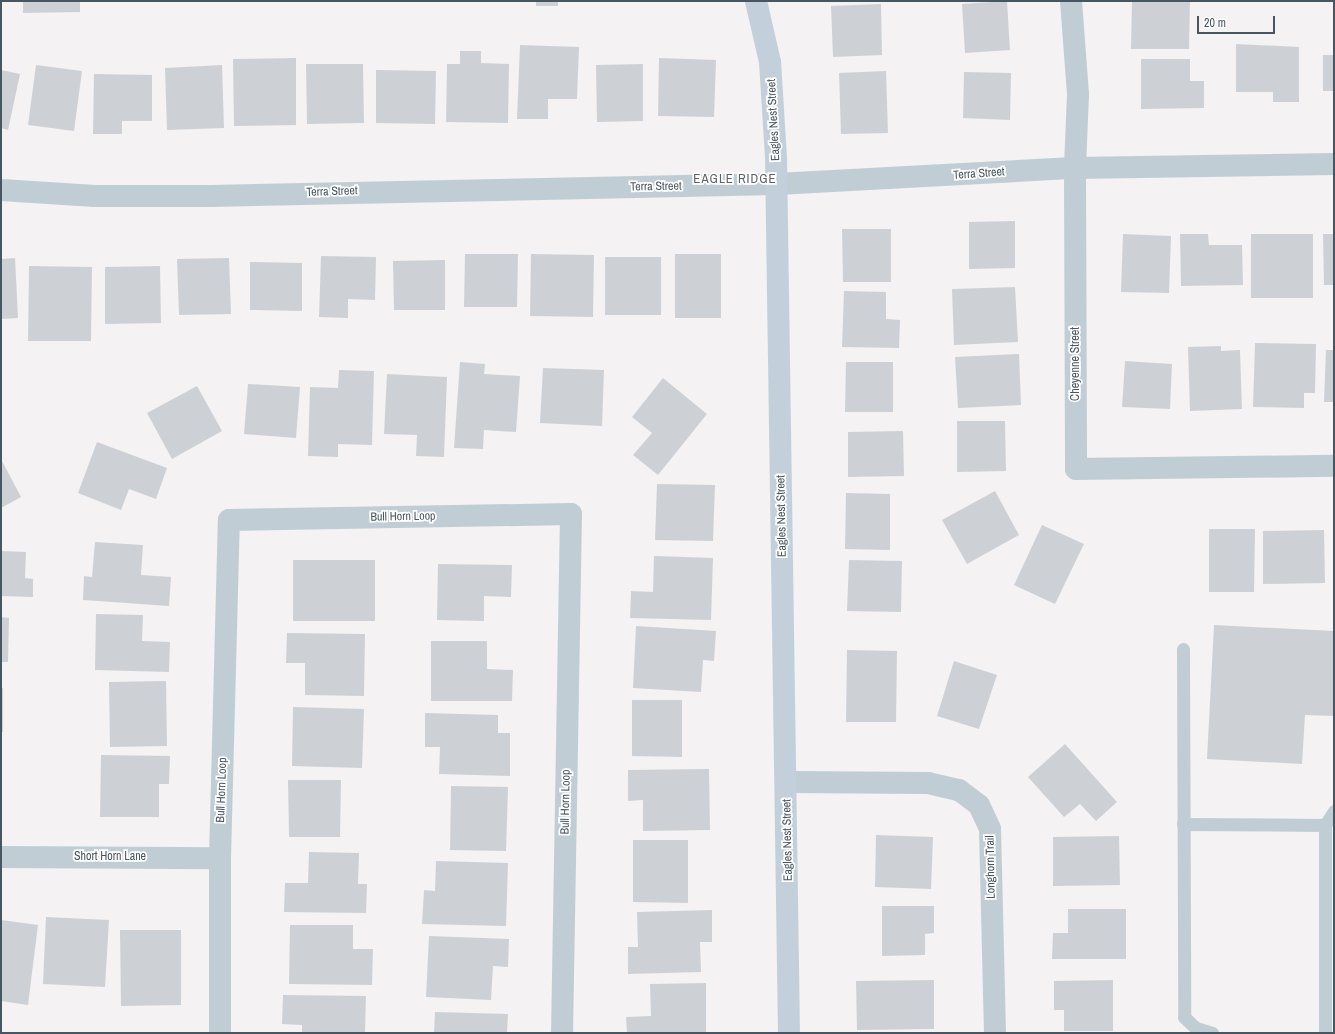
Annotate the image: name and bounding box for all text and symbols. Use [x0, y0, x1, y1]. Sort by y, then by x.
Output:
scale bar [1199, 8, 1277, 34]
text: 20 m [1204, 15, 1226, 31]
street label: Eagles Nest Street [765, 79, 783, 161]
street label: Terra Street [953, 165, 1005, 183]
district label: EAGLE RIDGE [693, 171, 777, 187]
street label: Terra Street [630, 179, 682, 195]
street label: Terra Street [306, 184, 358, 200]
street label: Cheyenne Street [1069, 327, 1083, 401]
street label: Eagles Nest Street [774, 475, 790, 557]
street label: Bull Horn Loop [370, 509, 436, 525]
street label: Bull Horn Loop [214, 757, 230, 823]
street label: Bull Horn Loop [558, 769, 574, 835]
street label: Eagles Nest Street [780, 799, 796, 881]
street label: Longhorn Trail [983, 835, 999, 899]
street label: Short Horn Lane [74, 850, 146, 864]

